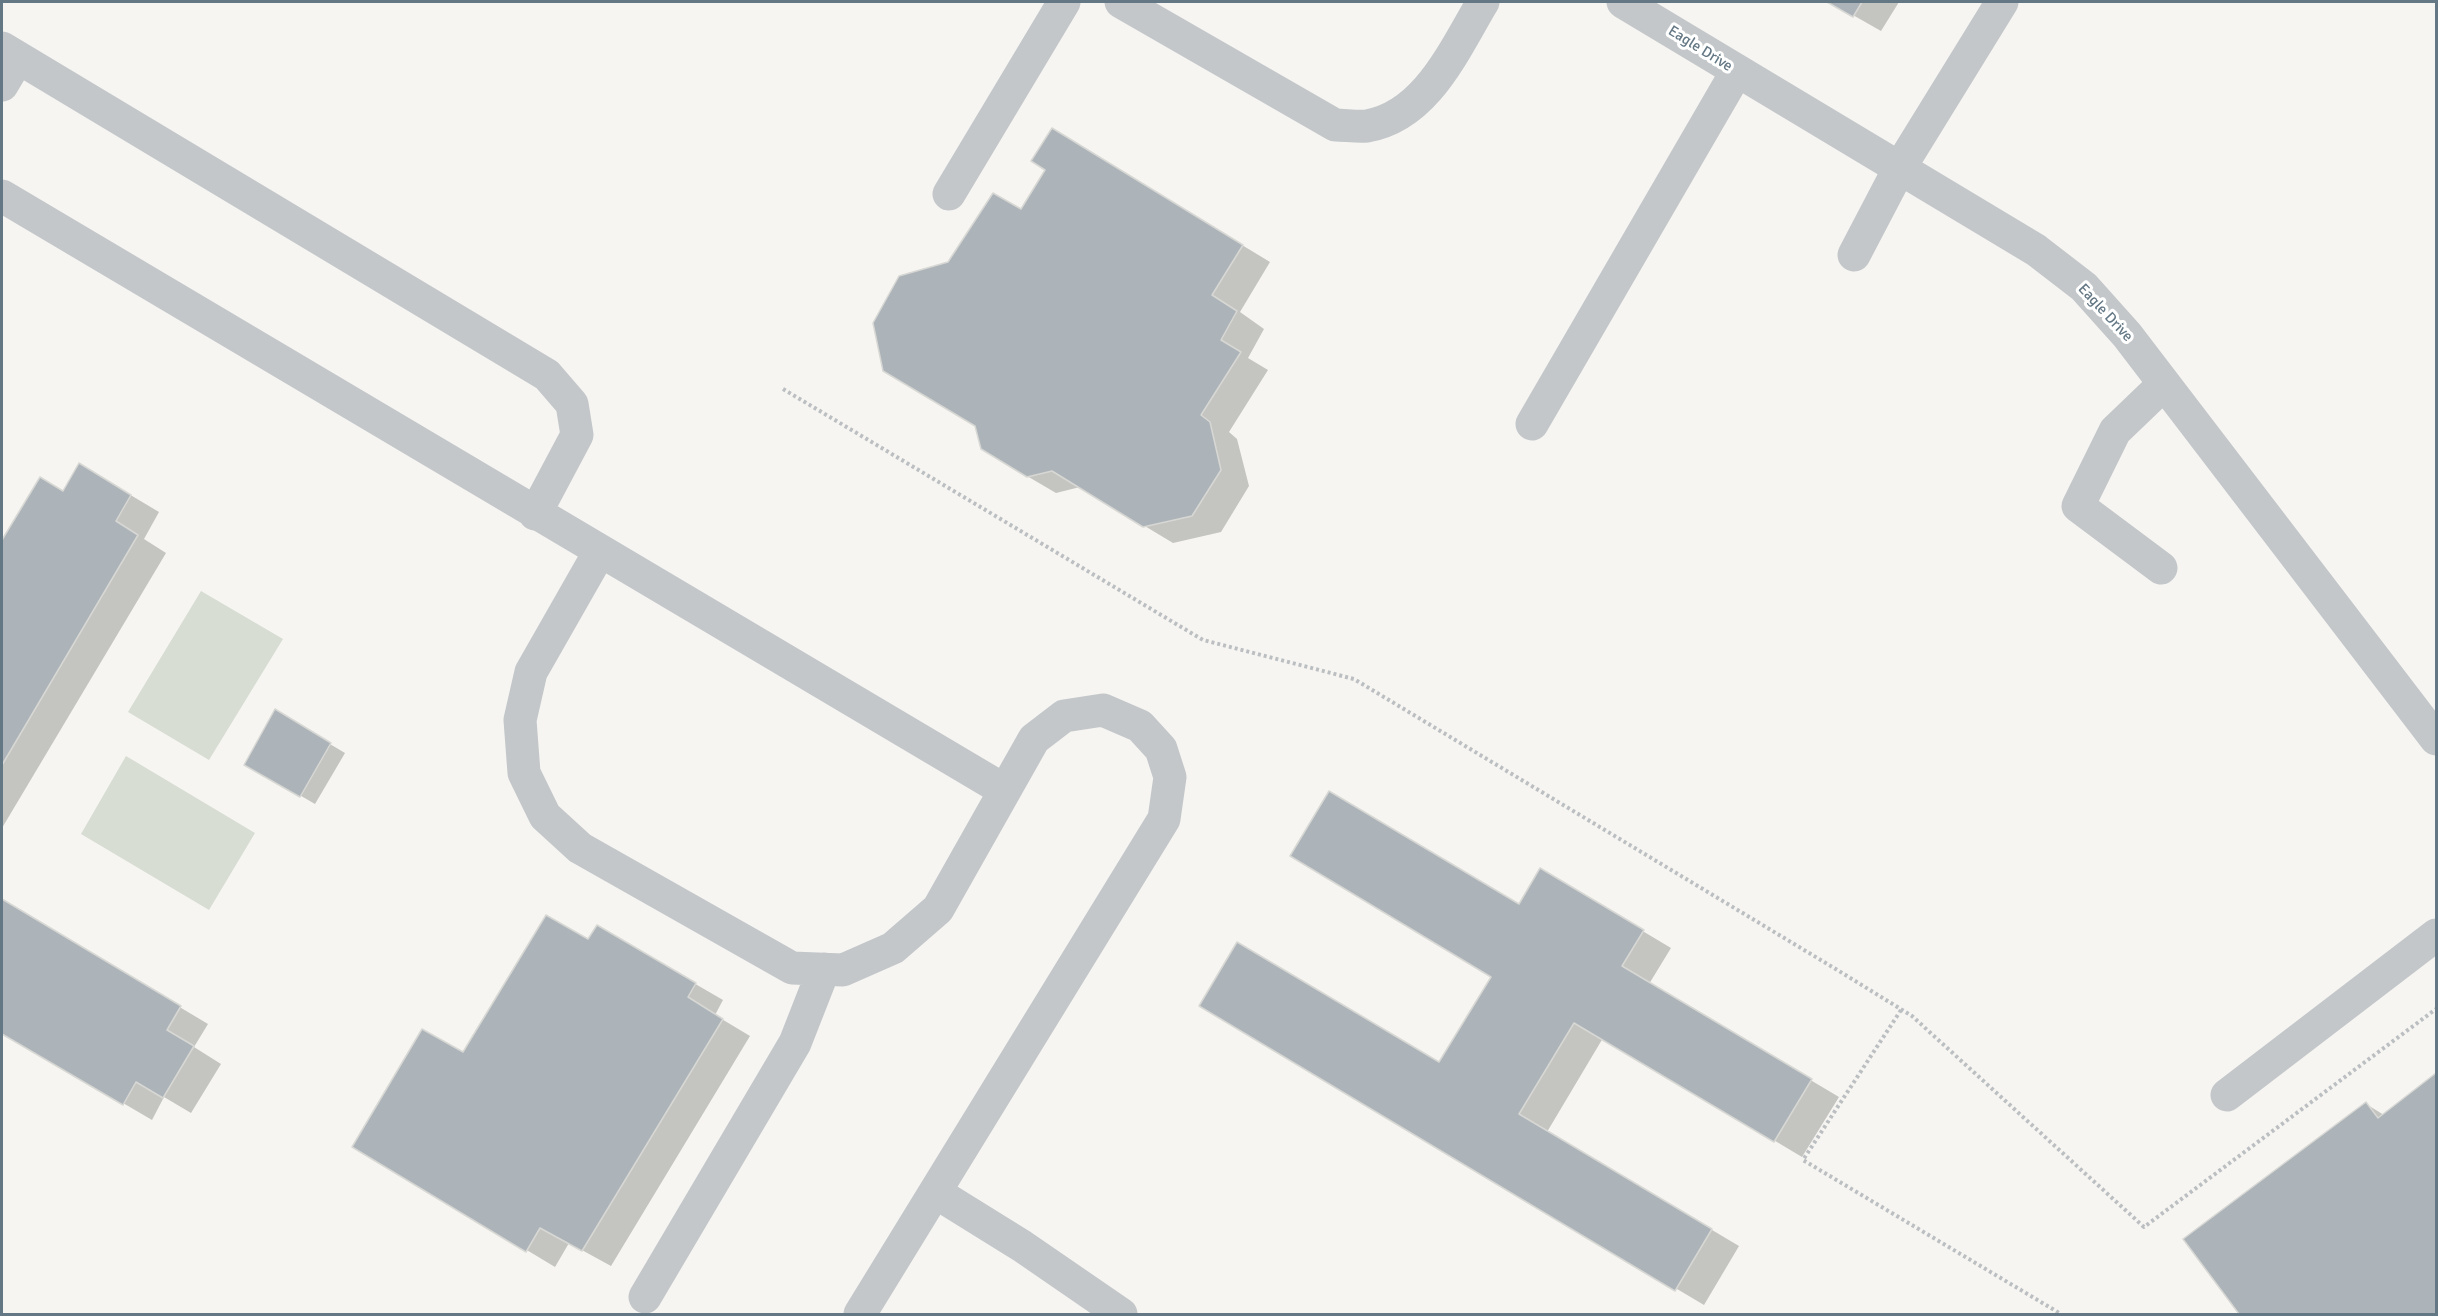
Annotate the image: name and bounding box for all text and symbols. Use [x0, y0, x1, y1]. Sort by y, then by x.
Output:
street label: Eagle Drive [1665, 22, 1735, 76]
street label: Eagle Drive [2074, 280, 2136, 346]

